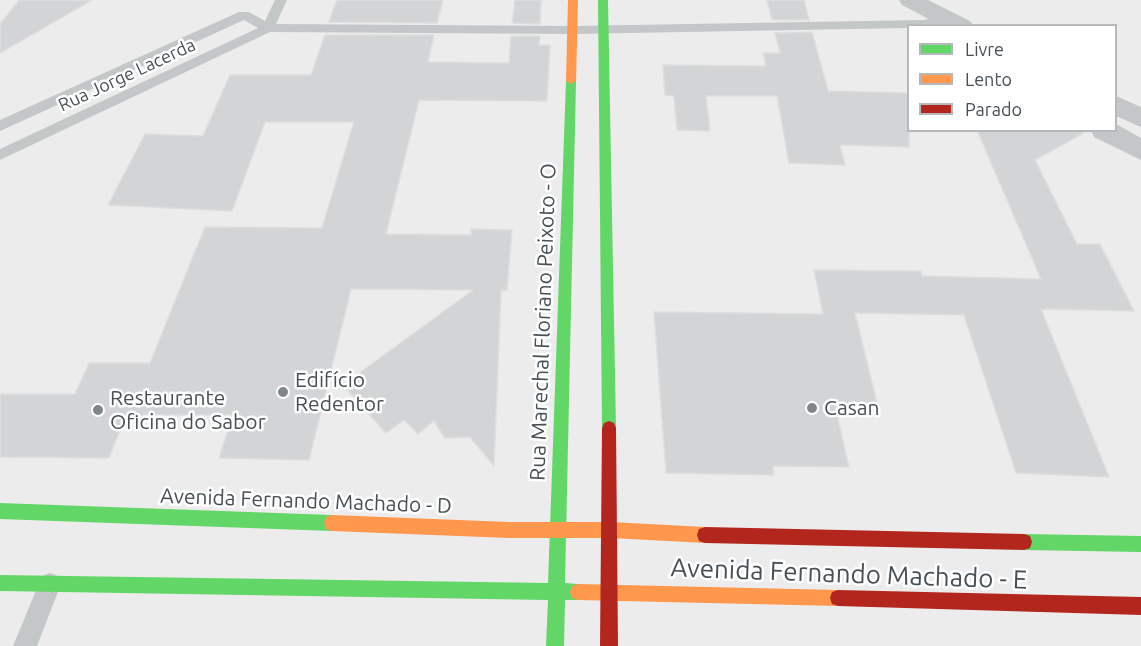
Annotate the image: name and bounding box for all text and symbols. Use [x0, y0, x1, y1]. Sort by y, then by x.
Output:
legend [907, 24, 1117, 132]
street label: Rua Jorge Lacerda [55, 34, 199, 116]
text: Livre [965, 39, 1004, 59]
text: Lento [965, 69, 1012, 89]
text: Parado [965, 99, 1022, 119]
street label: Rua Marechal Floriano Peixoto - O [525, 163, 561, 481]
place label: Edifício Redentor [295, 367, 384, 417]
place label: Restaurante Oficina do Sabor [110, 385, 266, 435]
marker: Edifício Redentor [276, 385, 290, 399]
place label: Casan [824, 395, 880, 421]
marker: Casan [805, 401, 819, 415]
marker: Restaurante Oficina do Sabor [91, 403, 105, 417]
street label: Avenida Fernando Machado - D [160, 483, 452, 519]
street label: Avenida Fernando Machado - E [670, 552, 1028, 596]

